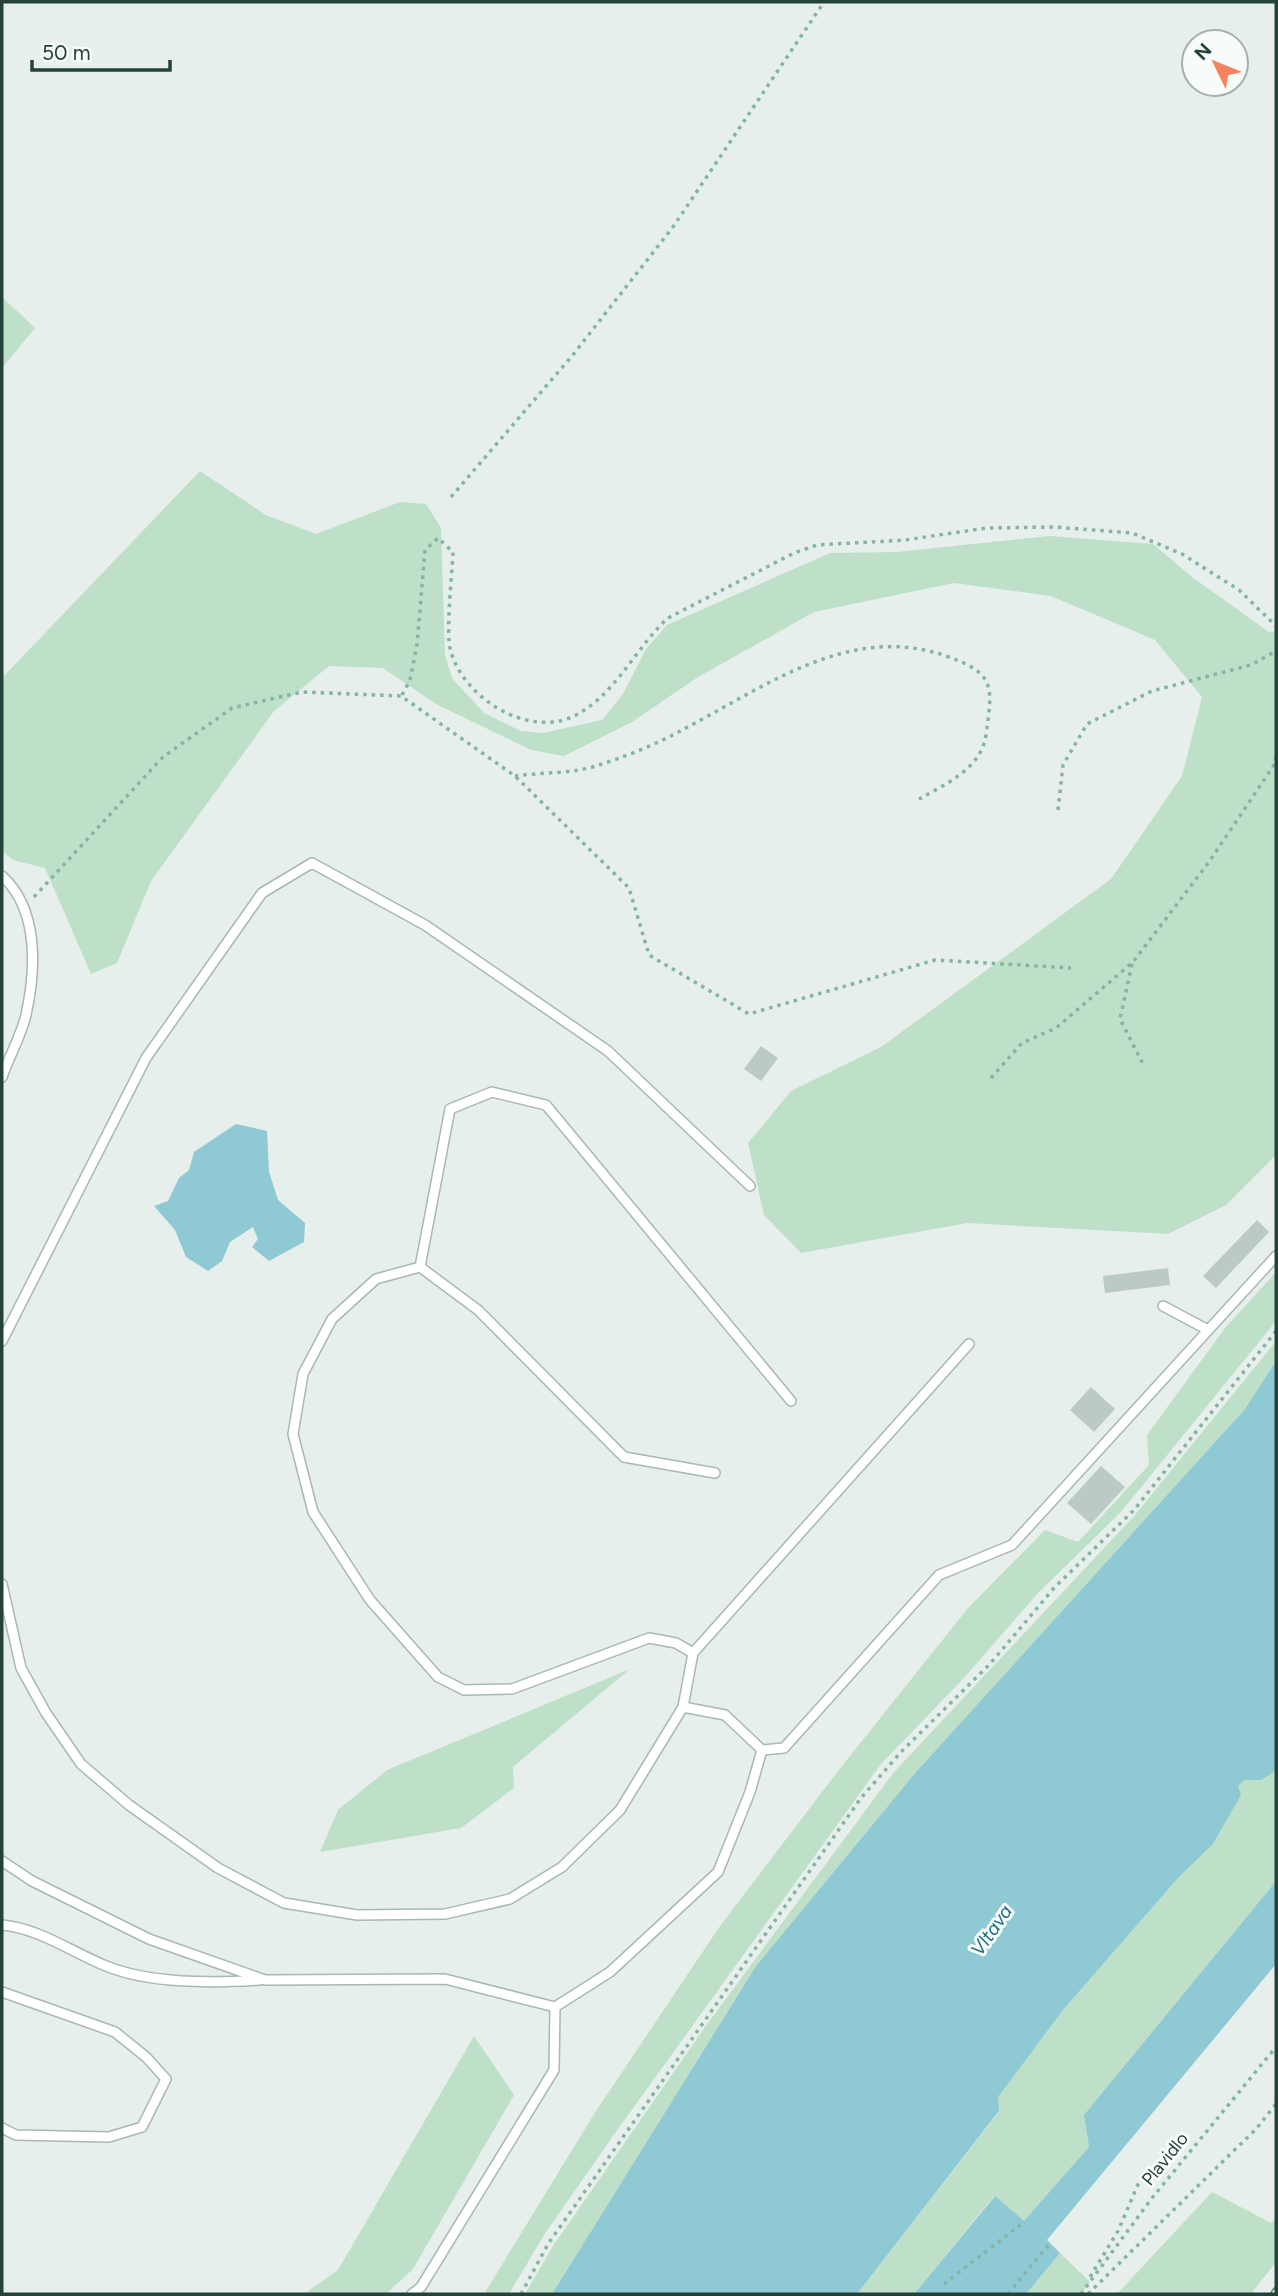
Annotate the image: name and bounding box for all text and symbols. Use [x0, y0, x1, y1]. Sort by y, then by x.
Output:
scale bar [32, 28, 170, 72]
north arrow [1180, 28, 1250, 98]
text: N [1190, 39, 1216, 65]
text: 50 m [42, 40, 91, 65]
water label: Vltava [966, 1900, 1017, 1960]
street label: Plavidlo [1137, 2128, 1193, 2190]

